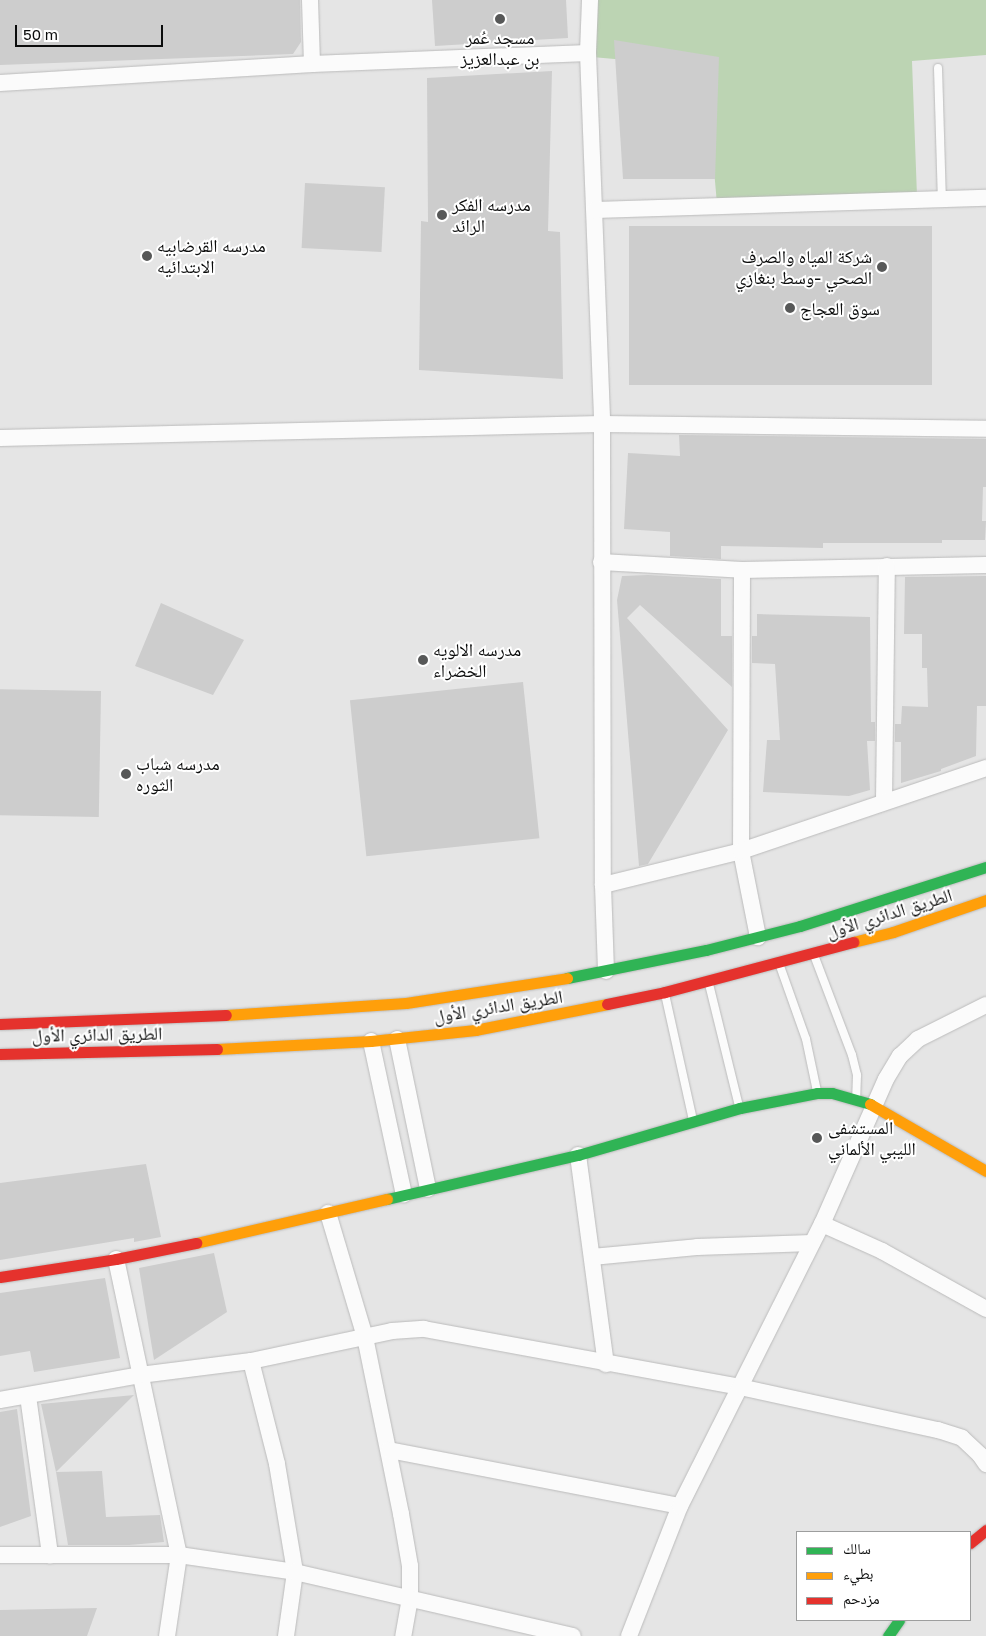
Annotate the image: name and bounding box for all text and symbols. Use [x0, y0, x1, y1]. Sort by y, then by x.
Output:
marker: مسجد عُمر بن عبدالعزيز [494, 13, 506, 25]
scale bar [18, 15, 165, 47]
text: 50 m [23, 25, 58, 43]
place label: مسجد عُمر بن عبدالعزيز [460, 27, 540, 70]
place label: مدرسه الفكر الرائد [452, 194, 531, 236]
marker: مدرسه الفكر الرائد [436, 209, 448, 221]
place label: مدرسه القرضابيه الابتدائيه [157, 235, 266, 278]
place label: شركة المياه والصرف الصحي -وسط بنغازي [735, 246, 872, 288]
marker: مدرسه القرضابيه الابتدائيه [141, 250, 153, 262]
marker: شركة المياه والصرف الصحي -وسط بنغازي [876, 261, 888, 273]
place label: سوق العجاج [800, 297, 880, 319]
marker: سوق العجاج [784, 302, 796, 314]
place label: مدرسه الالويه الخضراء [433, 639, 521, 682]
marker: مدرسه الالويه الخضراء [417, 654, 429, 666]
place label: مدرسه شباب الثوره [136, 753, 220, 796]
marker: مدرسه شباب الثوره [120, 768, 132, 780]
street label: الطريق الدائري الأول [823, 884, 955, 942]
street label: الطريق الدائري الأول [432, 985, 564, 1027]
street label: الطريق الدائري الأول [32, 1022, 162, 1046]
place label: المستشفى الليبي الألماني [828, 1117, 916, 1160]
marker: المستشفى الليبي الألماني [810, 1131, 824, 1145]
legend [796, 1531, 971, 1621]
text: سالك [843, 1539, 871, 1557]
text: بطيء [843, 1564, 873, 1582]
text: مزدحم [843, 1589, 880, 1607]

